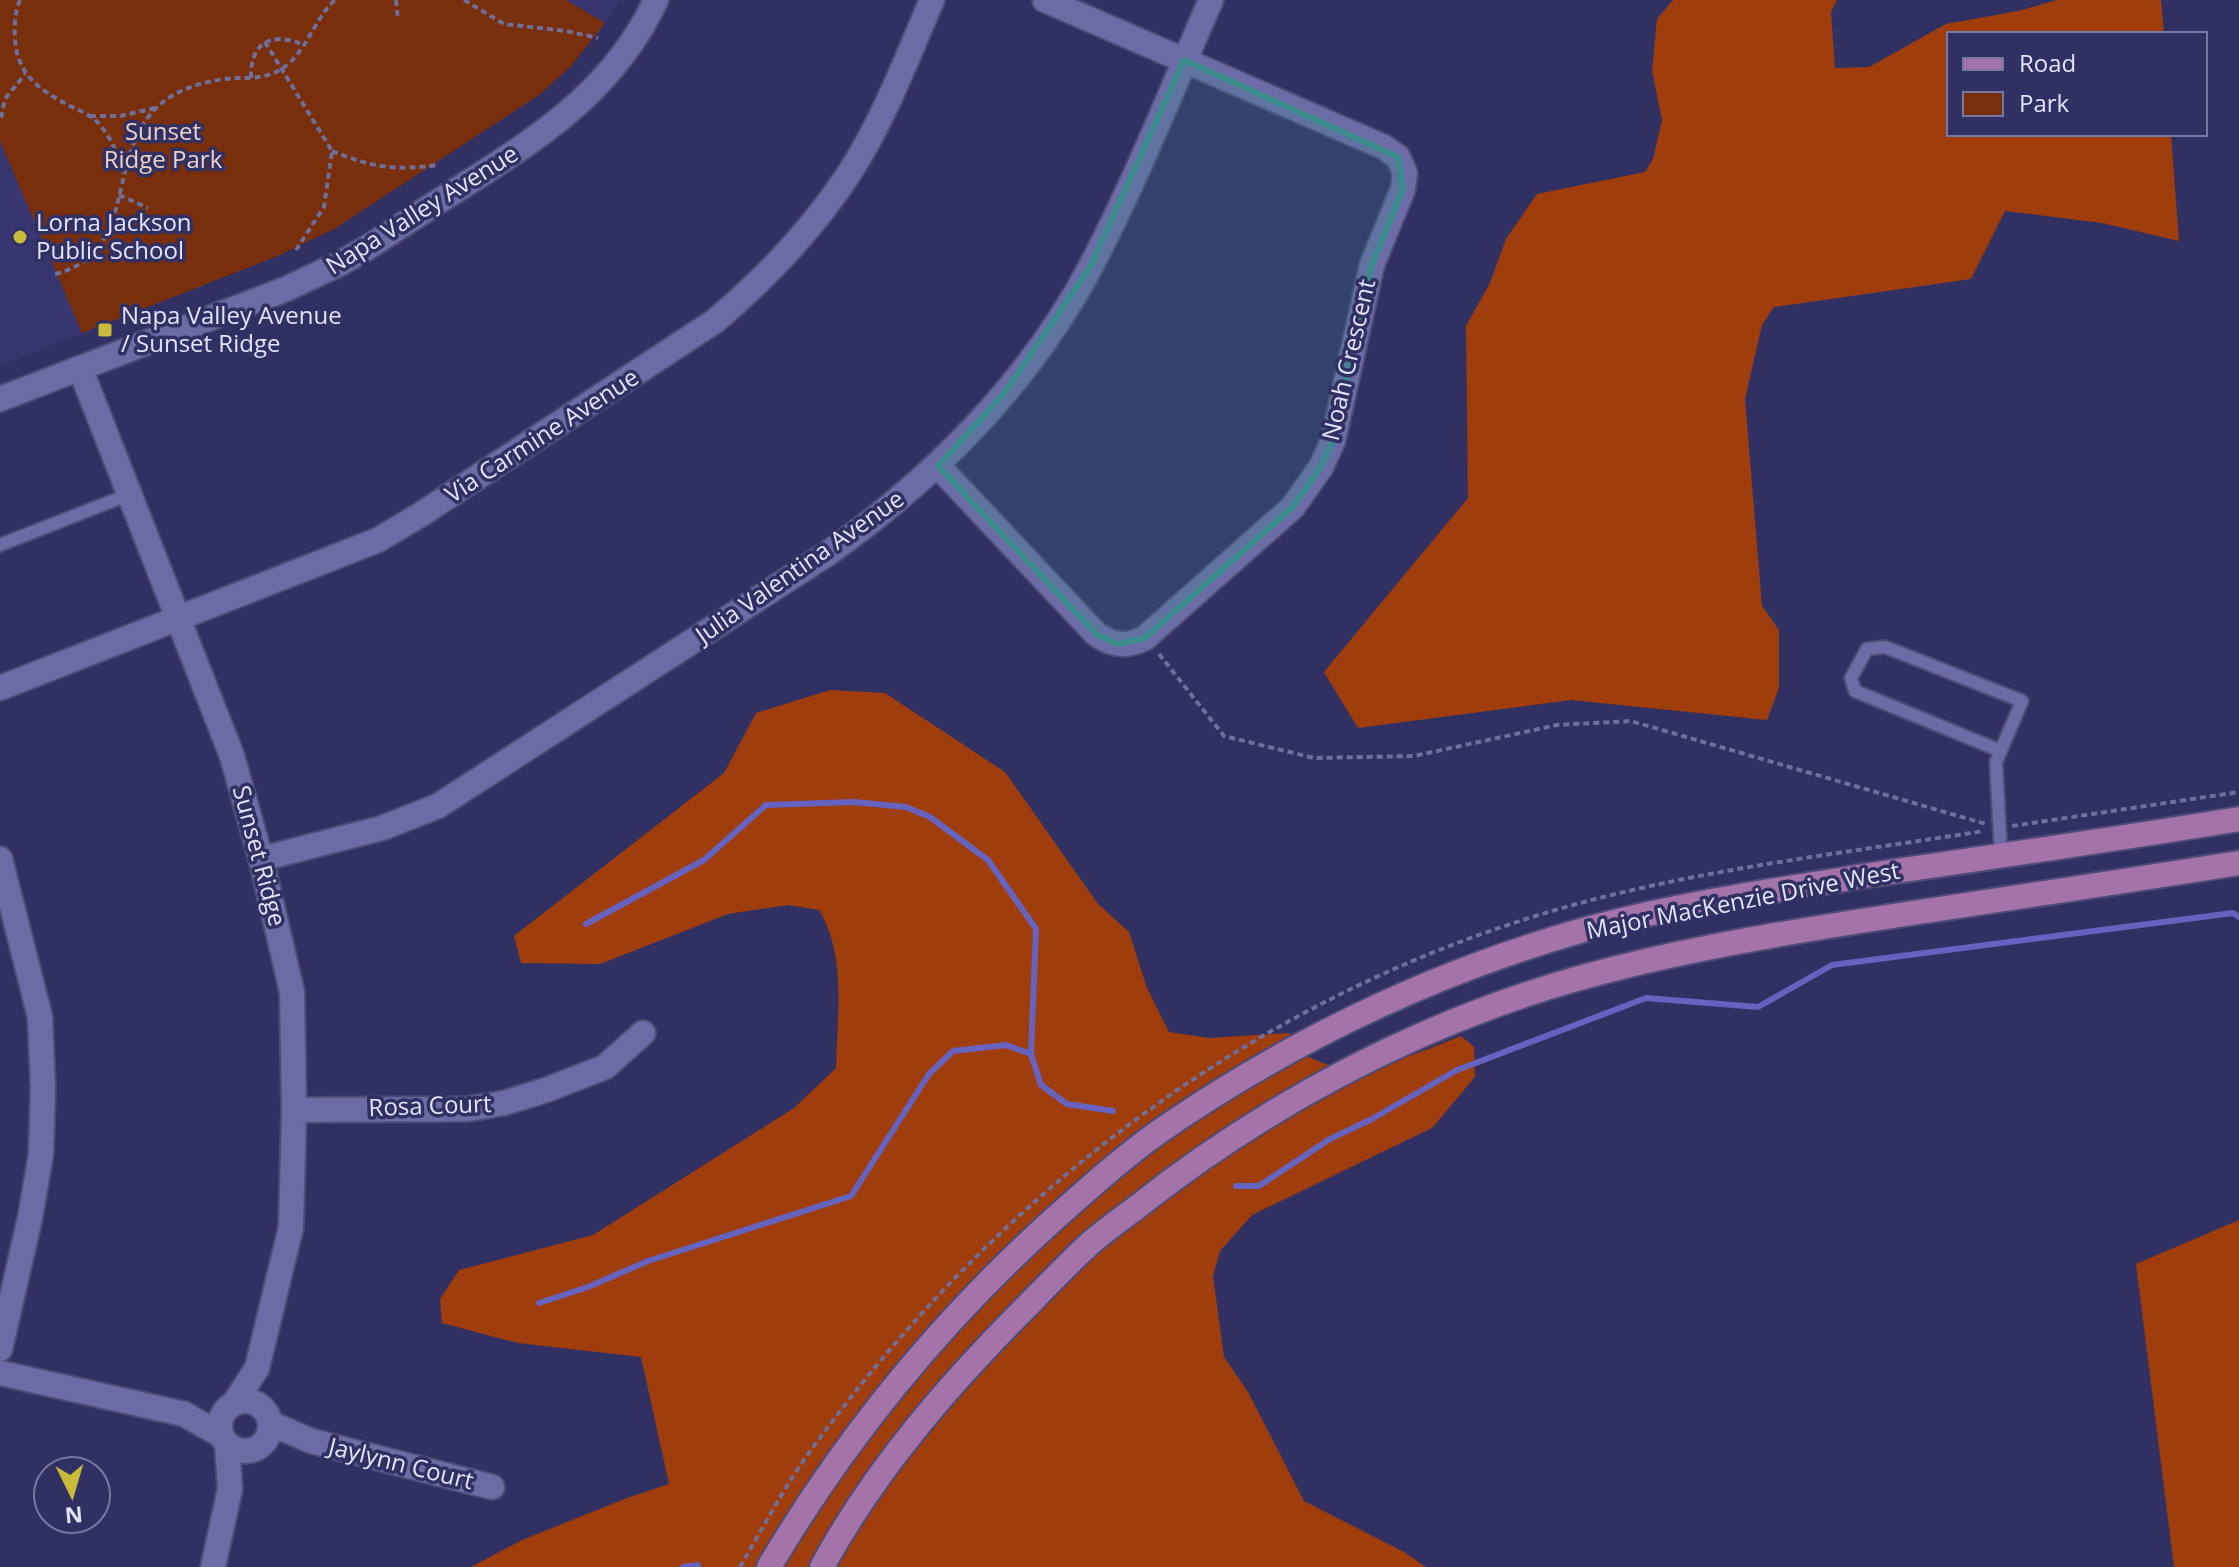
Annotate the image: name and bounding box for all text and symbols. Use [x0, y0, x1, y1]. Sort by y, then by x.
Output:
legend [1947, 32, 2207, 136]
text: Road [2019, 46, 2076, 79]
text: Park [2019, 86, 2070, 119]
park label: Sunset Ridge Park [104, 114, 223, 175]
street label: Napa Valley Avenue [319, 136, 524, 281]
place label: Lorna Jackson Public School [36, 205, 192, 266]
marker: Lorna Jackson Public School [11, 228, 29, 246]
street label: Noah Crescent [1313, 276, 1382, 444]
place label: Napa Valley Avenue / Sunset Ridge [121, 298, 342, 359]
marker: Napa Valley Avenue / Sunset Ridge [96, 321, 114, 339]
street label: Via Carmine Avenue [438, 360, 644, 510]
street label: Julia Valentina Avenue [687, 481, 910, 651]
street label: Sunset Ridge [226, 782, 295, 930]
street label: Major MacKenzie Drive West [1583, 853, 1902, 946]
street label: Rosa Court [368, 1086, 492, 1123]
street label: Jaylynn Court [324, 1428, 477, 1496]
north arrow [32, 1455, 112, 1535]
text: N [64, 1500, 84, 1532]

